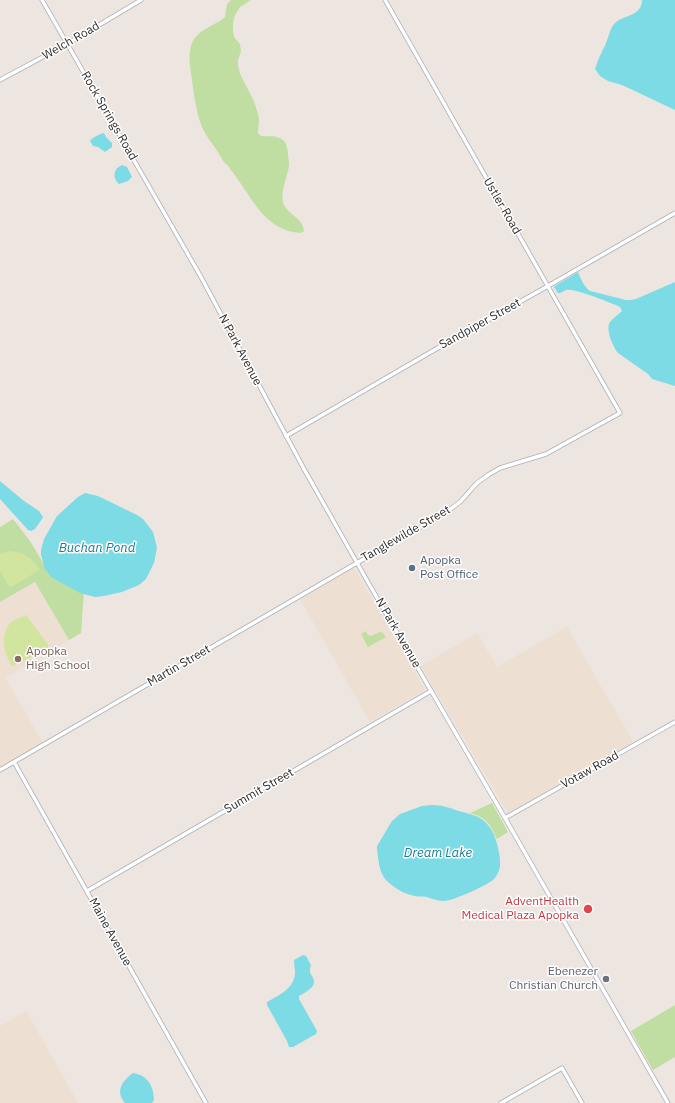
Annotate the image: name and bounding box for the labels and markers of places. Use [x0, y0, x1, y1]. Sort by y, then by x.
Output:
place label: Apopka Post Office [420, 554, 478, 582]
marker: Apopka Post Office [407, 563, 417, 573]
place label: Apopka High School [26, 645, 90, 673]
marker: Apopka High School [13, 654, 23, 664]
place label: AdventHealth Medical Plaza Apopka [461, 895, 579, 923]
marker: AdventHealth Medical Plaza Apopka [582, 903, 594, 915]
place label: Ebenezer Christian Church [509, 965, 598, 993]
marker: Ebenezer Christian Church [601, 974, 611, 984]

